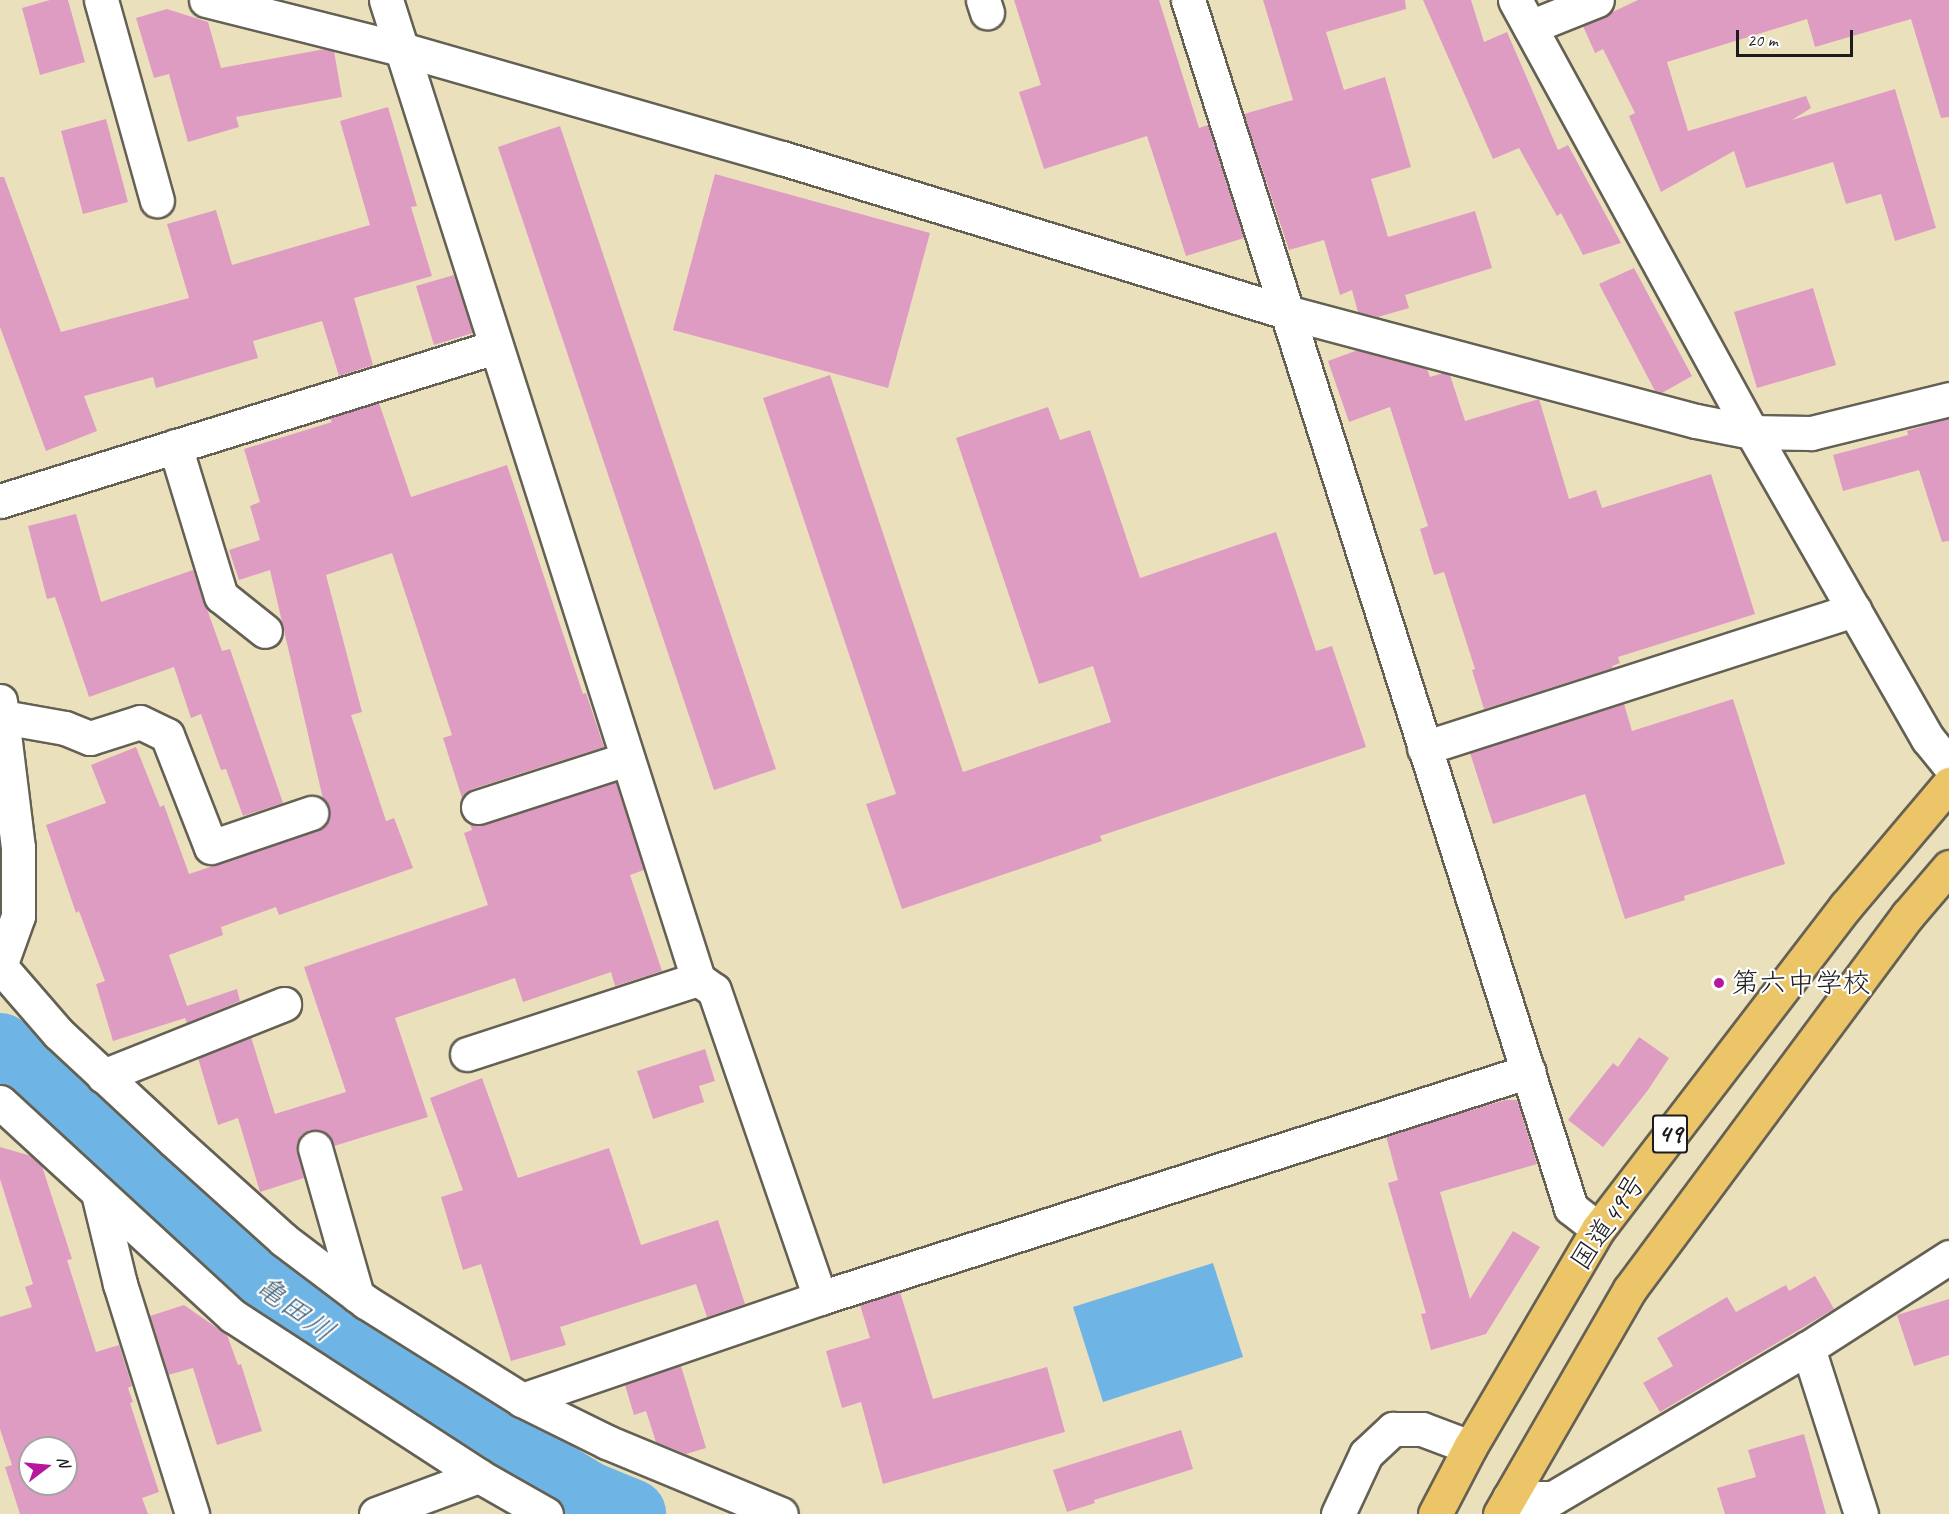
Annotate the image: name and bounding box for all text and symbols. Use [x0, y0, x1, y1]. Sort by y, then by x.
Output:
scale bar [1739, 18, 1856, 56]
text: 20 m [1747, 29, 1778, 51]
place label: 第六中学校 [1731, 966, 1871, 1000]
marker: 第六中学校 [1712, 976, 1726, 990]
road number: 49 [1652, 1110, 1688, 1158]
street label: 国道49号 [1564, 1167, 1652, 1277]
water label: 亀田川 [248, 1268, 342, 1350]
north arrow [18, 1436, 78, 1496]
text: N [52, 1454, 74, 1469]

